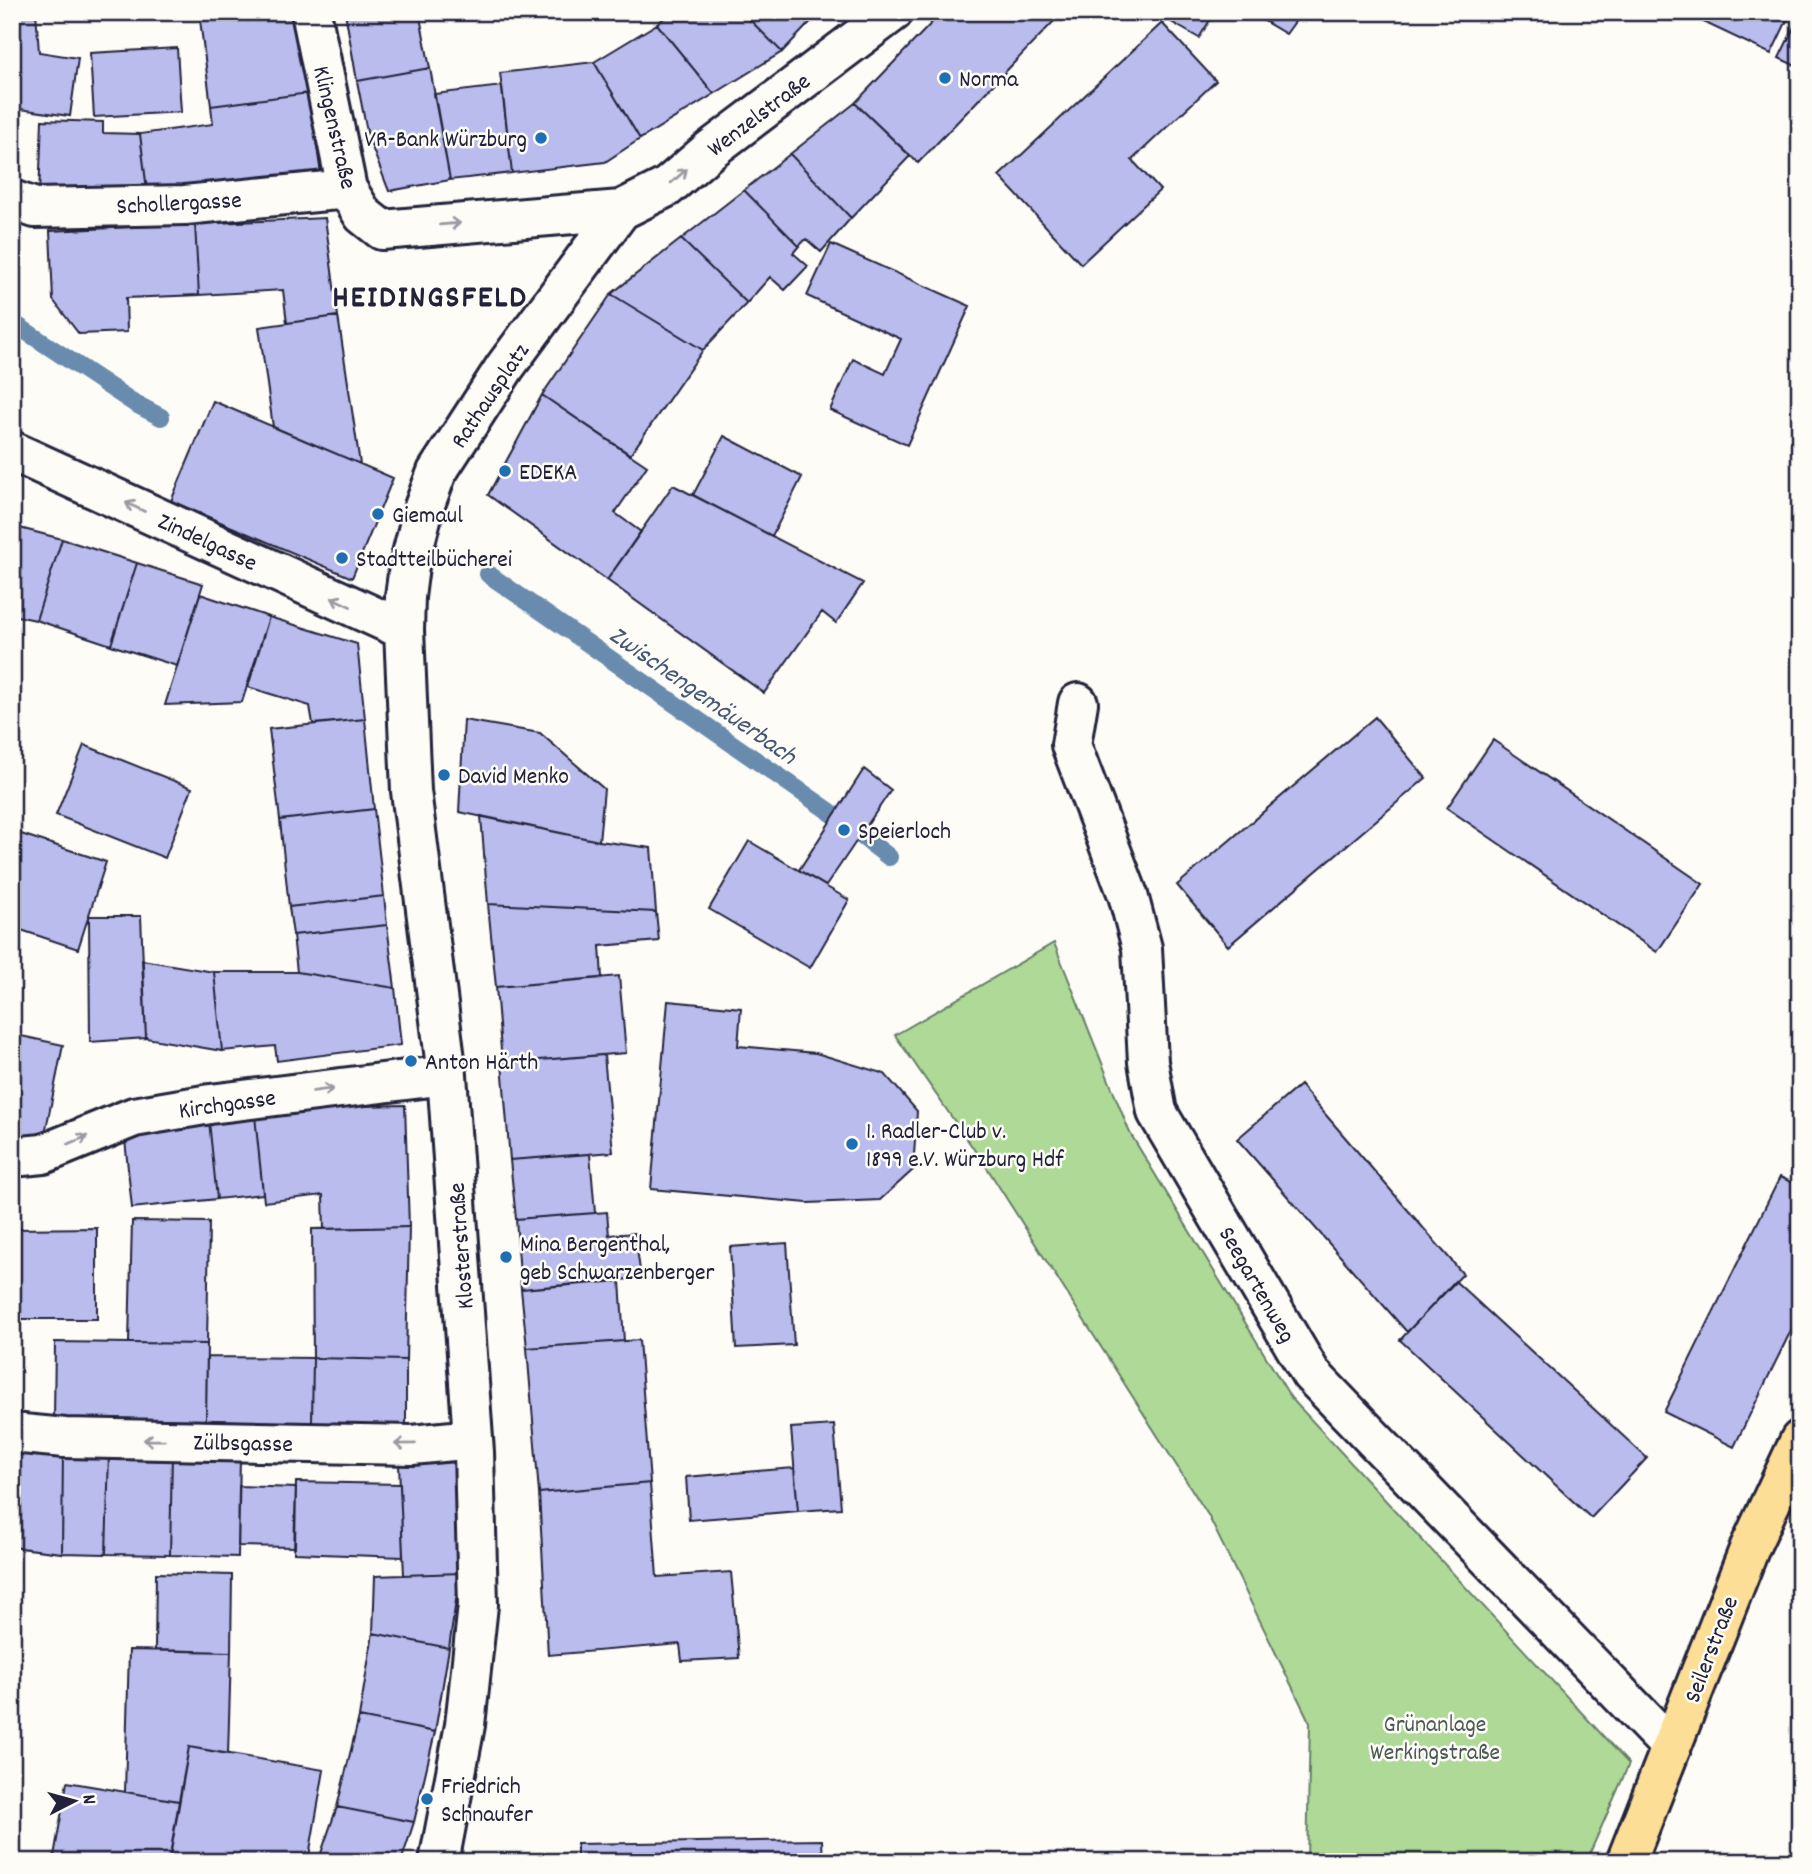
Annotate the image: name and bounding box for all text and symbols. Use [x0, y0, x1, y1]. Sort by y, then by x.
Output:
street label: Klingenstraße [302, 63, 364, 193]
place label: Norma [959, 64, 1019, 98]
street label: Wenzelstraße [701, 66, 819, 167]
marker: Norma [937, 70, 953, 86]
place label: VR-Bank Würzburg [364, 124, 527, 158]
marker: VR-Bank Würzburg [533, 130, 549, 146]
one-way arrow [670, 168, 688, 184]
street label: Schollergasse [116, 185, 243, 225]
one-way arrow [439, 217, 461, 230]
district label: HEIDINGSFELD [332, 277, 528, 323]
street label: Rathausplatz [444, 337, 539, 456]
place label: EDEKA [519, 457, 577, 491]
marker: EDEKA [497, 463, 513, 479]
one-way arrow [124, 500, 146, 513]
place label: Giemaul [392, 500, 463, 534]
street label: Zindelgasse [151, 506, 262, 582]
marker: Giemaul [370, 506, 386, 522]
place label: Stadtteilbücherei [356, 544, 512, 578]
marker: Stadtteilbücherei [334, 550, 350, 566]
one-way arrow [331, 595, 353, 608]
water label: Zwischengemäuerbach [601, 618, 804, 776]
place label: David Menko [458, 761, 569, 795]
marker: David Menko [436, 767, 452, 783]
place label: Speierloch [858, 816, 951, 850]
marker: Speierloch [836, 822, 852, 838]
place label: Anton Härth [425, 1047, 538, 1081]
marker: Anton Härth [403, 1053, 419, 1069]
street label: Kirchgasse [177, 1082, 278, 1130]
one-way arrow [311, 1084, 334, 1097]
place label: 1. Radler-Club v. 1899 e.V. Würzburg Hdf [866, 1116, 1064, 1178]
one-way arrow [66, 1132, 88, 1145]
marker: 1. Radler-Club v. 1899 e.V. Würzburg Hdf [844, 1136, 860, 1152]
street label: Klosterstraße [442, 1181, 484, 1310]
street label: Seegartenweg [1208, 1221, 1302, 1350]
place label: Mina Bergenthal, geb Schwarzenberger [520, 1229, 714, 1291]
marker: Mina Bergenthal, geb Schwarzenberger [498, 1249, 514, 1265]
street label: Zülbsgasse [193, 1427, 293, 1463]
one-way arrow [142, 1433, 165, 1447]
one-way arrow [394, 1437, 417, 1451]
street label: Seilerstraße [1677, 1592, 1749, 1708]
park label: Grünanlage Werkingstraße [1370, 1709, 1500, 1771]
north arrow [38, 1766, 108, 1836]
place label: Friedrich Schnaufer [441, 1771, 533, 1833]
marker: Friedrich Schnaufer [419, 1791, 435, 1807]
text: N [74, 1794, 101, 1806]

